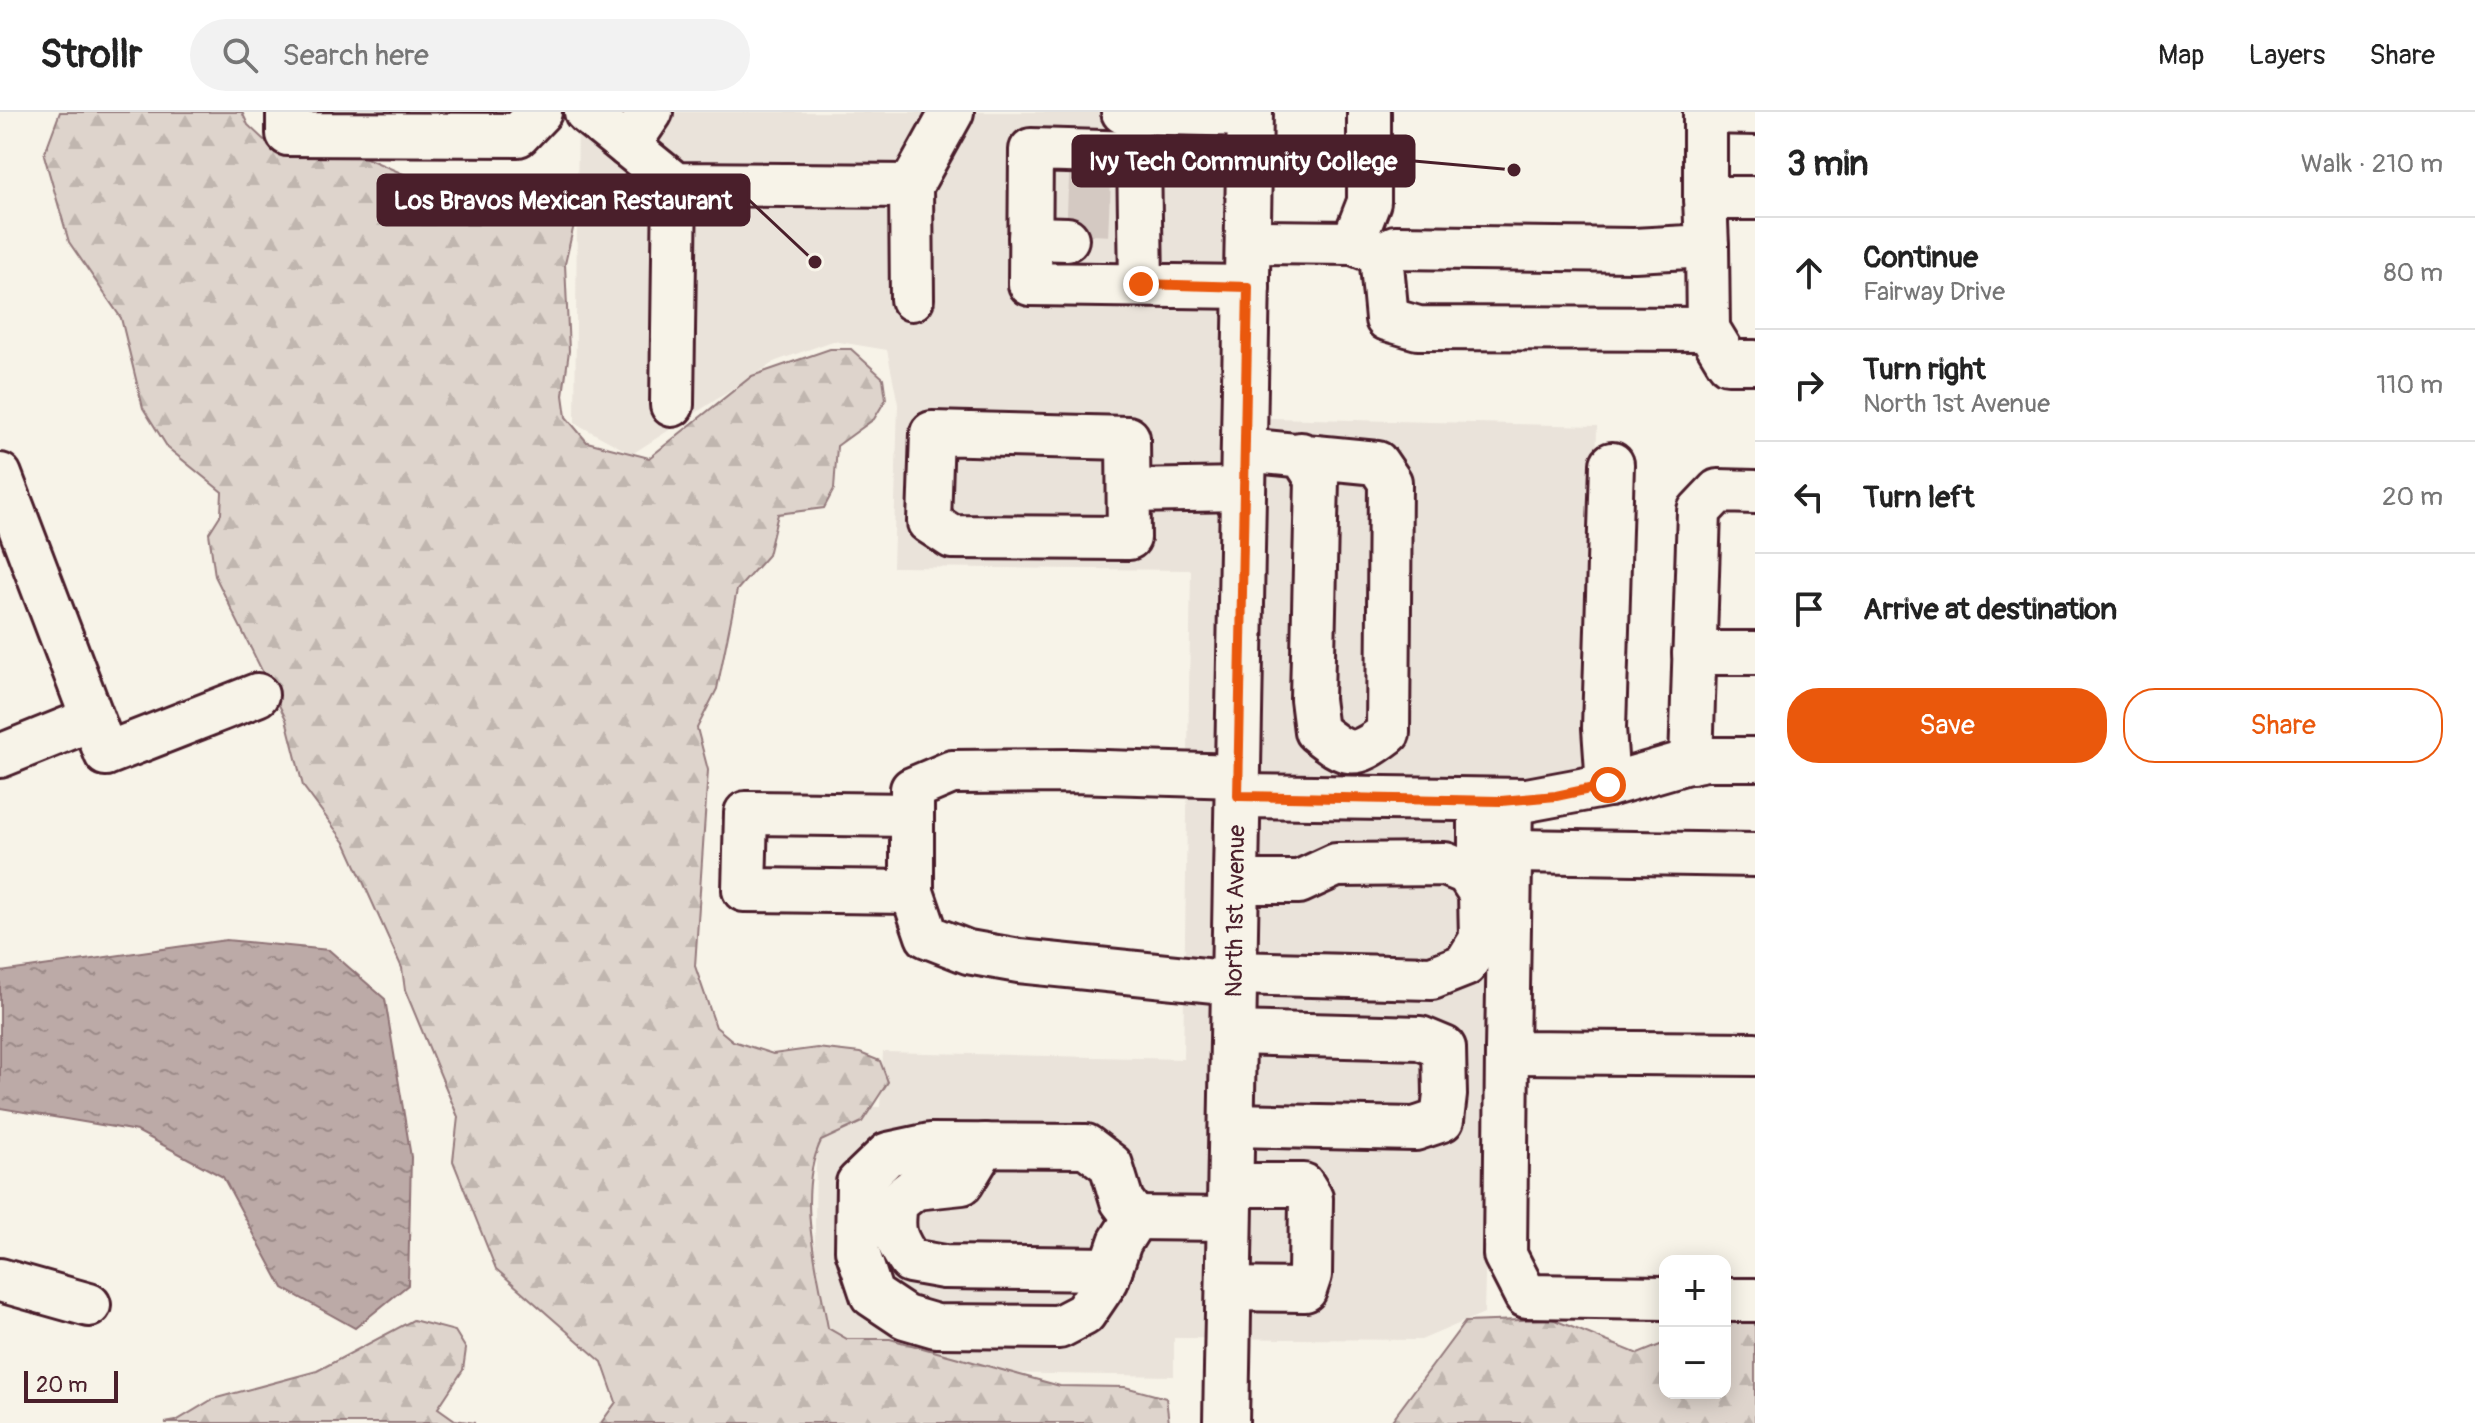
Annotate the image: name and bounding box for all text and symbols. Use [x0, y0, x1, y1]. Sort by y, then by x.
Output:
search box [190, 19, 750, 91]
text: Strollr [40, 31, 142, 79]
icon: search [218, 33, 262, 77]
text: Search here [282, 37, 429, 74]
text: Map [2158, 38, 2204, 73]
text: Layers [2248, 38, 2325, 73]
text: Share [2369, 38, 2435, 73]
callout: Ivy Tech Community College [1073, 136, 1414, 186]
text: 3 min [1787, 143, 1869, 186]
text: Ivy Tech Community College [1089, 146, 1399, 178]
text: Walk · 210 m [2301, 148, 2443, 180]
callout: Los Bravos Mexican Restaurant [378, 175, 749, 225]
text: Los Bravos Mexican Restaurant [393, 185, 733, 217]
text: Continue [1863, 239, 1978, 276]
icon: ahead [1787, 251, 1831, 295]
text: 80 m [2383, 257, 2443, 289]
route end [1123, 266, 1159, 302]
text: Fairway Drive [1863, 276, 2005, 308]
text: Turn right [1863, 351, 1986, 388]
icon: right [1787, 363, 1831, 407]
text: 110 m [2376, 369, 2443, 401]
text: North 1st Avenue [1863, 388, 2050, 420]
icon: left [1787, 475, 1831, 519]
text: Turn left [1863, 479, 1974, 516]
text: 20 m [2382, 481, 2443, 513]
icon: arrive [1787, 587, 1831, 631]
text: Arrive at destination [1863, 591, 2117, 628]
button: Save [1787, 688, 2107, 763]
button: Share [2123, 688, 2443, 763]
route start [1590, 767, 1626, 803]
street label: North 1st Avenue [1219, 824, 1252, 998]
map controls [1659, 1255, 1731, 1399]
button: + [1659, 1255, 1731, 1327]
button: − [1659, 1327, 1731, 1399]
scale bar [24, 1367, 118, 1403]
text: 20 m [36, 1371, 88, 1399]

